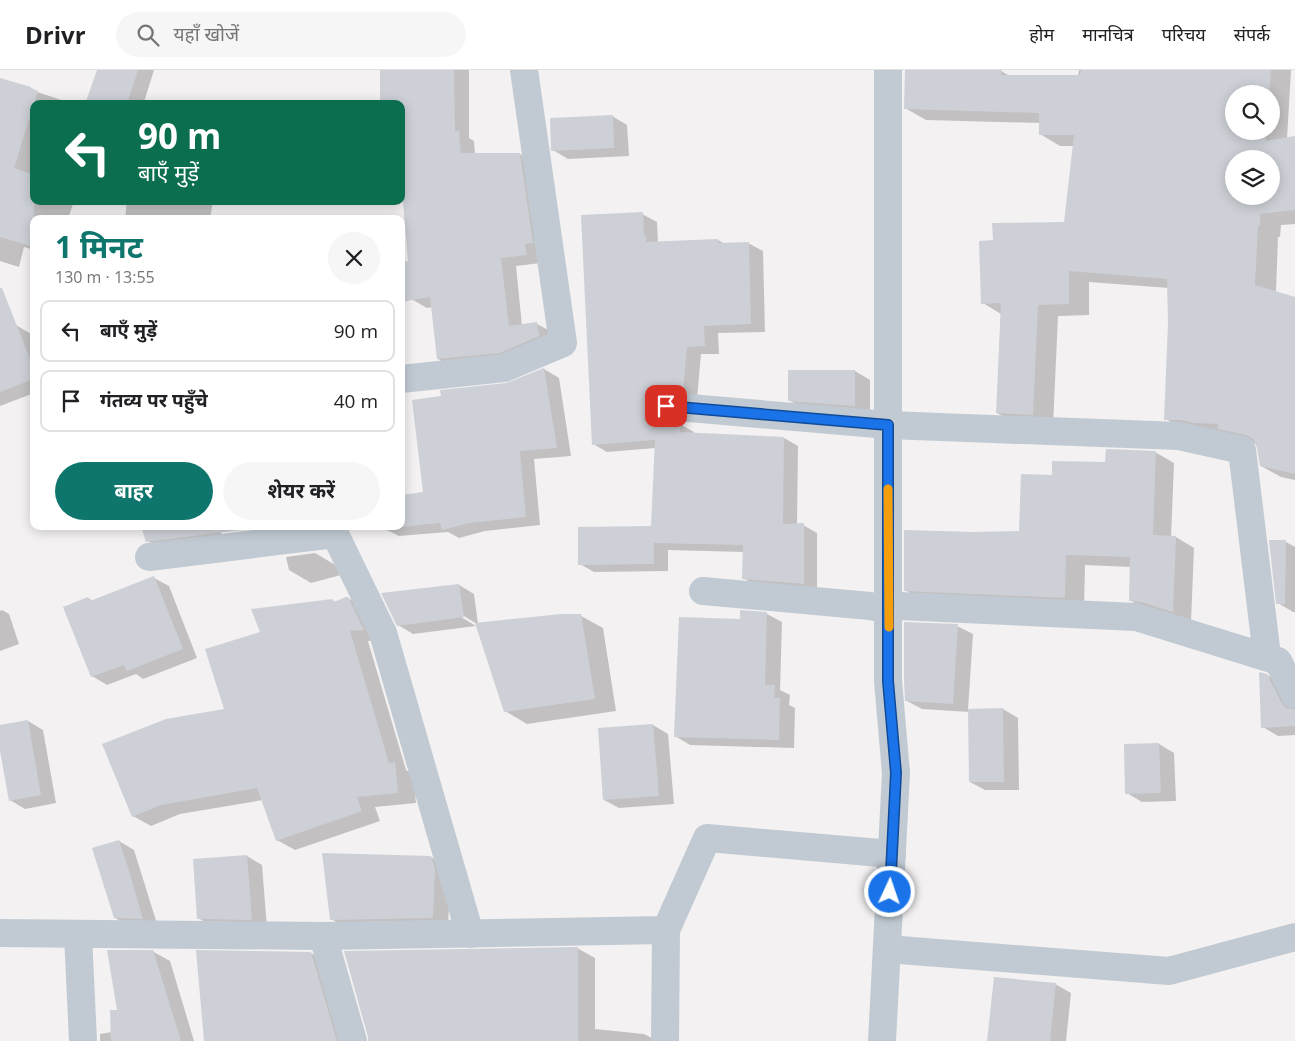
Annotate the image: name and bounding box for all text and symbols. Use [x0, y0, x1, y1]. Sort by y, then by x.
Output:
search box [116, 12, 466, 57]
text: Drivr [25, 18, 86, 51]
icon: search [134, 21, 162, 49]
text: यहाँ खोजें [174, 21, 239, 47]
text: होम [1029, 22, 1054, 46]
text: मानचित्र [1082, 22, 1134, 46]
text: परिचय [1162, 22, 1206, 46]
text: संपर्क [1234, 22, 1270, 46]
map controls [1225, 85, 1280, 205]
button: search [1225, 85, 1280, 140]
text: 90 m [138, 112, 221, 159]
icon: left [55, 120, 120, 185]
button: layers [1225, 150, 1280, 205]
text: बाएँ मुड़ें [138, 157, 199, 187]
text: 1 मिनट [55, 226, 143, 267]
button: close [328, 232, 380, 284]
text: 130 m · 13:55 [55, 266, 155, 288]
icon: left [57, 317, 85, 345]
text: बाएँ मुड़ें [100, 317, 157, 343]
text: 90 m [334, 318, 378, 344]
pin [645, 385, 687, 427]
icon: arrive [57, 387, 85, 415]
text: गंतव्य पर पहुँचे [100, 387, 208, 413]
text: 40 m [334, 388, 378, 414]
icon: arrive [652, 392, 680, 420]
button: बाहर [55, 462, 213, 520]
button: शेयर करें [223, 462, 380, 520]
position arrow [863, 865, 915, 917]

